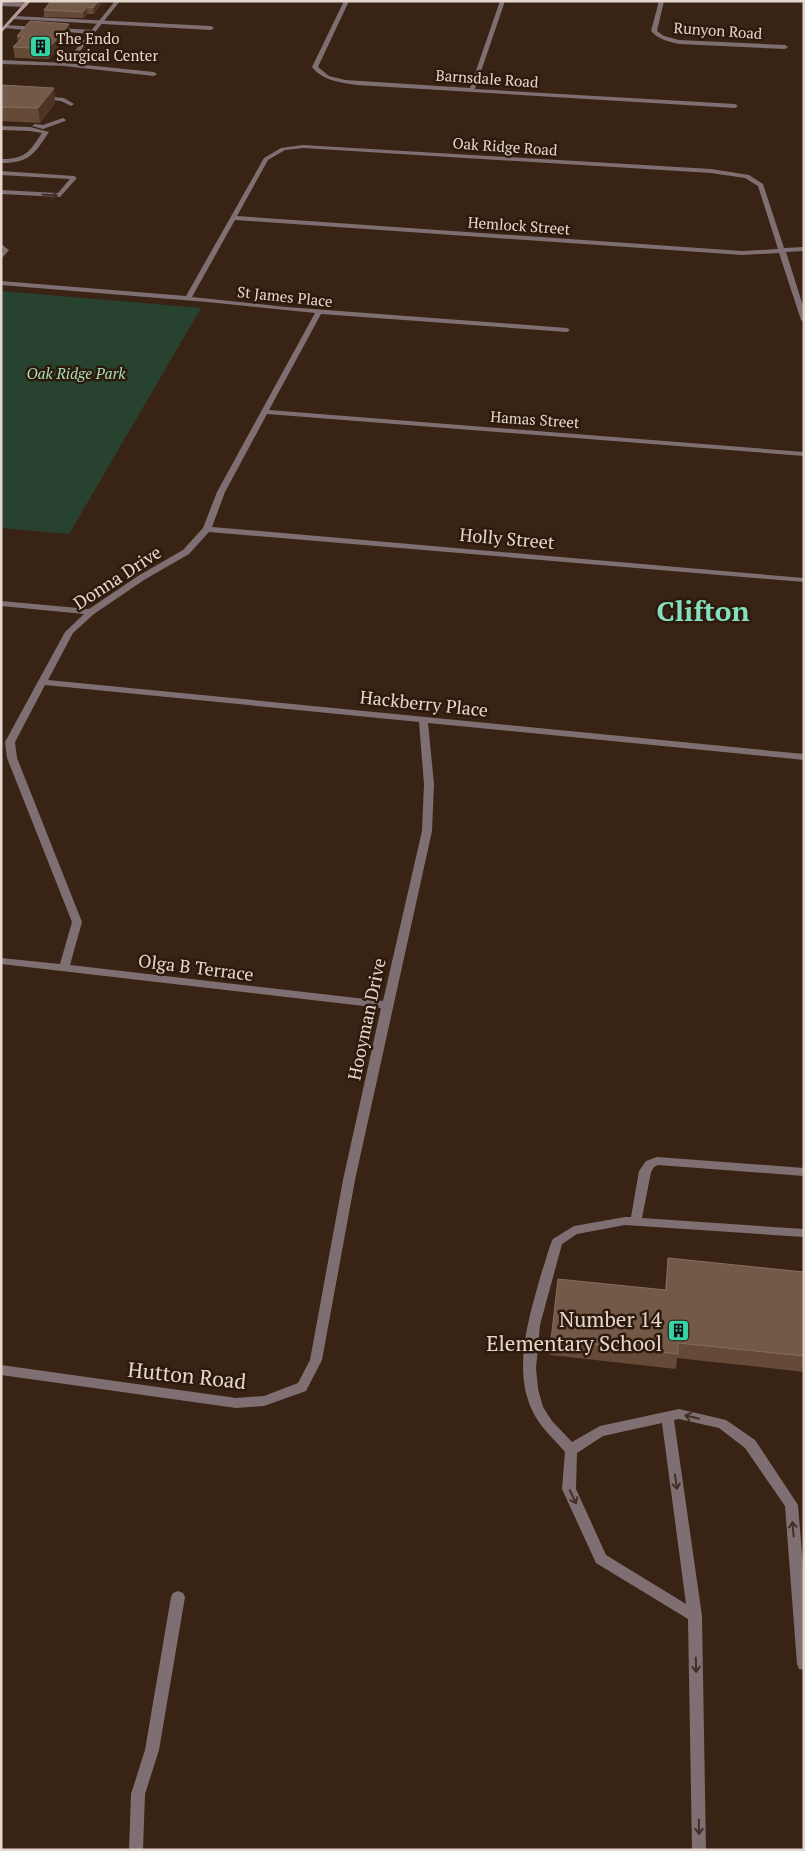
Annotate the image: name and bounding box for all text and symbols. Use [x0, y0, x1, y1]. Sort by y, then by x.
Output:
street label: Runyon Road [673, 17, 763, 43]
place label: The Endo Surgical Center [56, 28, 158, 65]
building icon: The Endo Surgical Center [28, 35, 52, 59]
street label: Barnsdale Road [435, 64, 539, 92]
street label: Oak Ridge Road [452, 132, 558, 160]
one-way arrow [42, 190, 58, 199]
street label: Hemlock Street [467, 211, 571, 239]
street label: St James Place [236, 281, 334, 311]
park label: Oak Ridge Park [27, 363, 126, 383]
street label: Hamas Street [490, 406, 581, 432]
street label: Holly Street [458, 522, 556, 554]
street label: Donna Drive [68, 540, 166, 614]
district label: Clifton [657, 592, 749, 629]
street label: Hackberry Place [359, 684, 489, 722]
street label: Olga B Terrace [137, 948, 255, 986]
street label: Hooyman Drive [341, 956, 391, 1082]
place label: Number 14 Elementary School [486, 1305, 663, 1357]
building icon: Number 14 Elementary School [666, 1319, 690, 1343]
street label: Hutton Road [126, 1355, 248, 1395]
one-way arrow [684, 1412, 700, 1421]
one-way arrow [671, 1474, 681, 1490]
one-way arrow [568, 1489, 578, 1504]
one-way arrow [788, 1521, 798, 1537]
one-way arrow [691, 1656, 701, 1672]
one-way arrow [694, 1818, 704, 1835]

